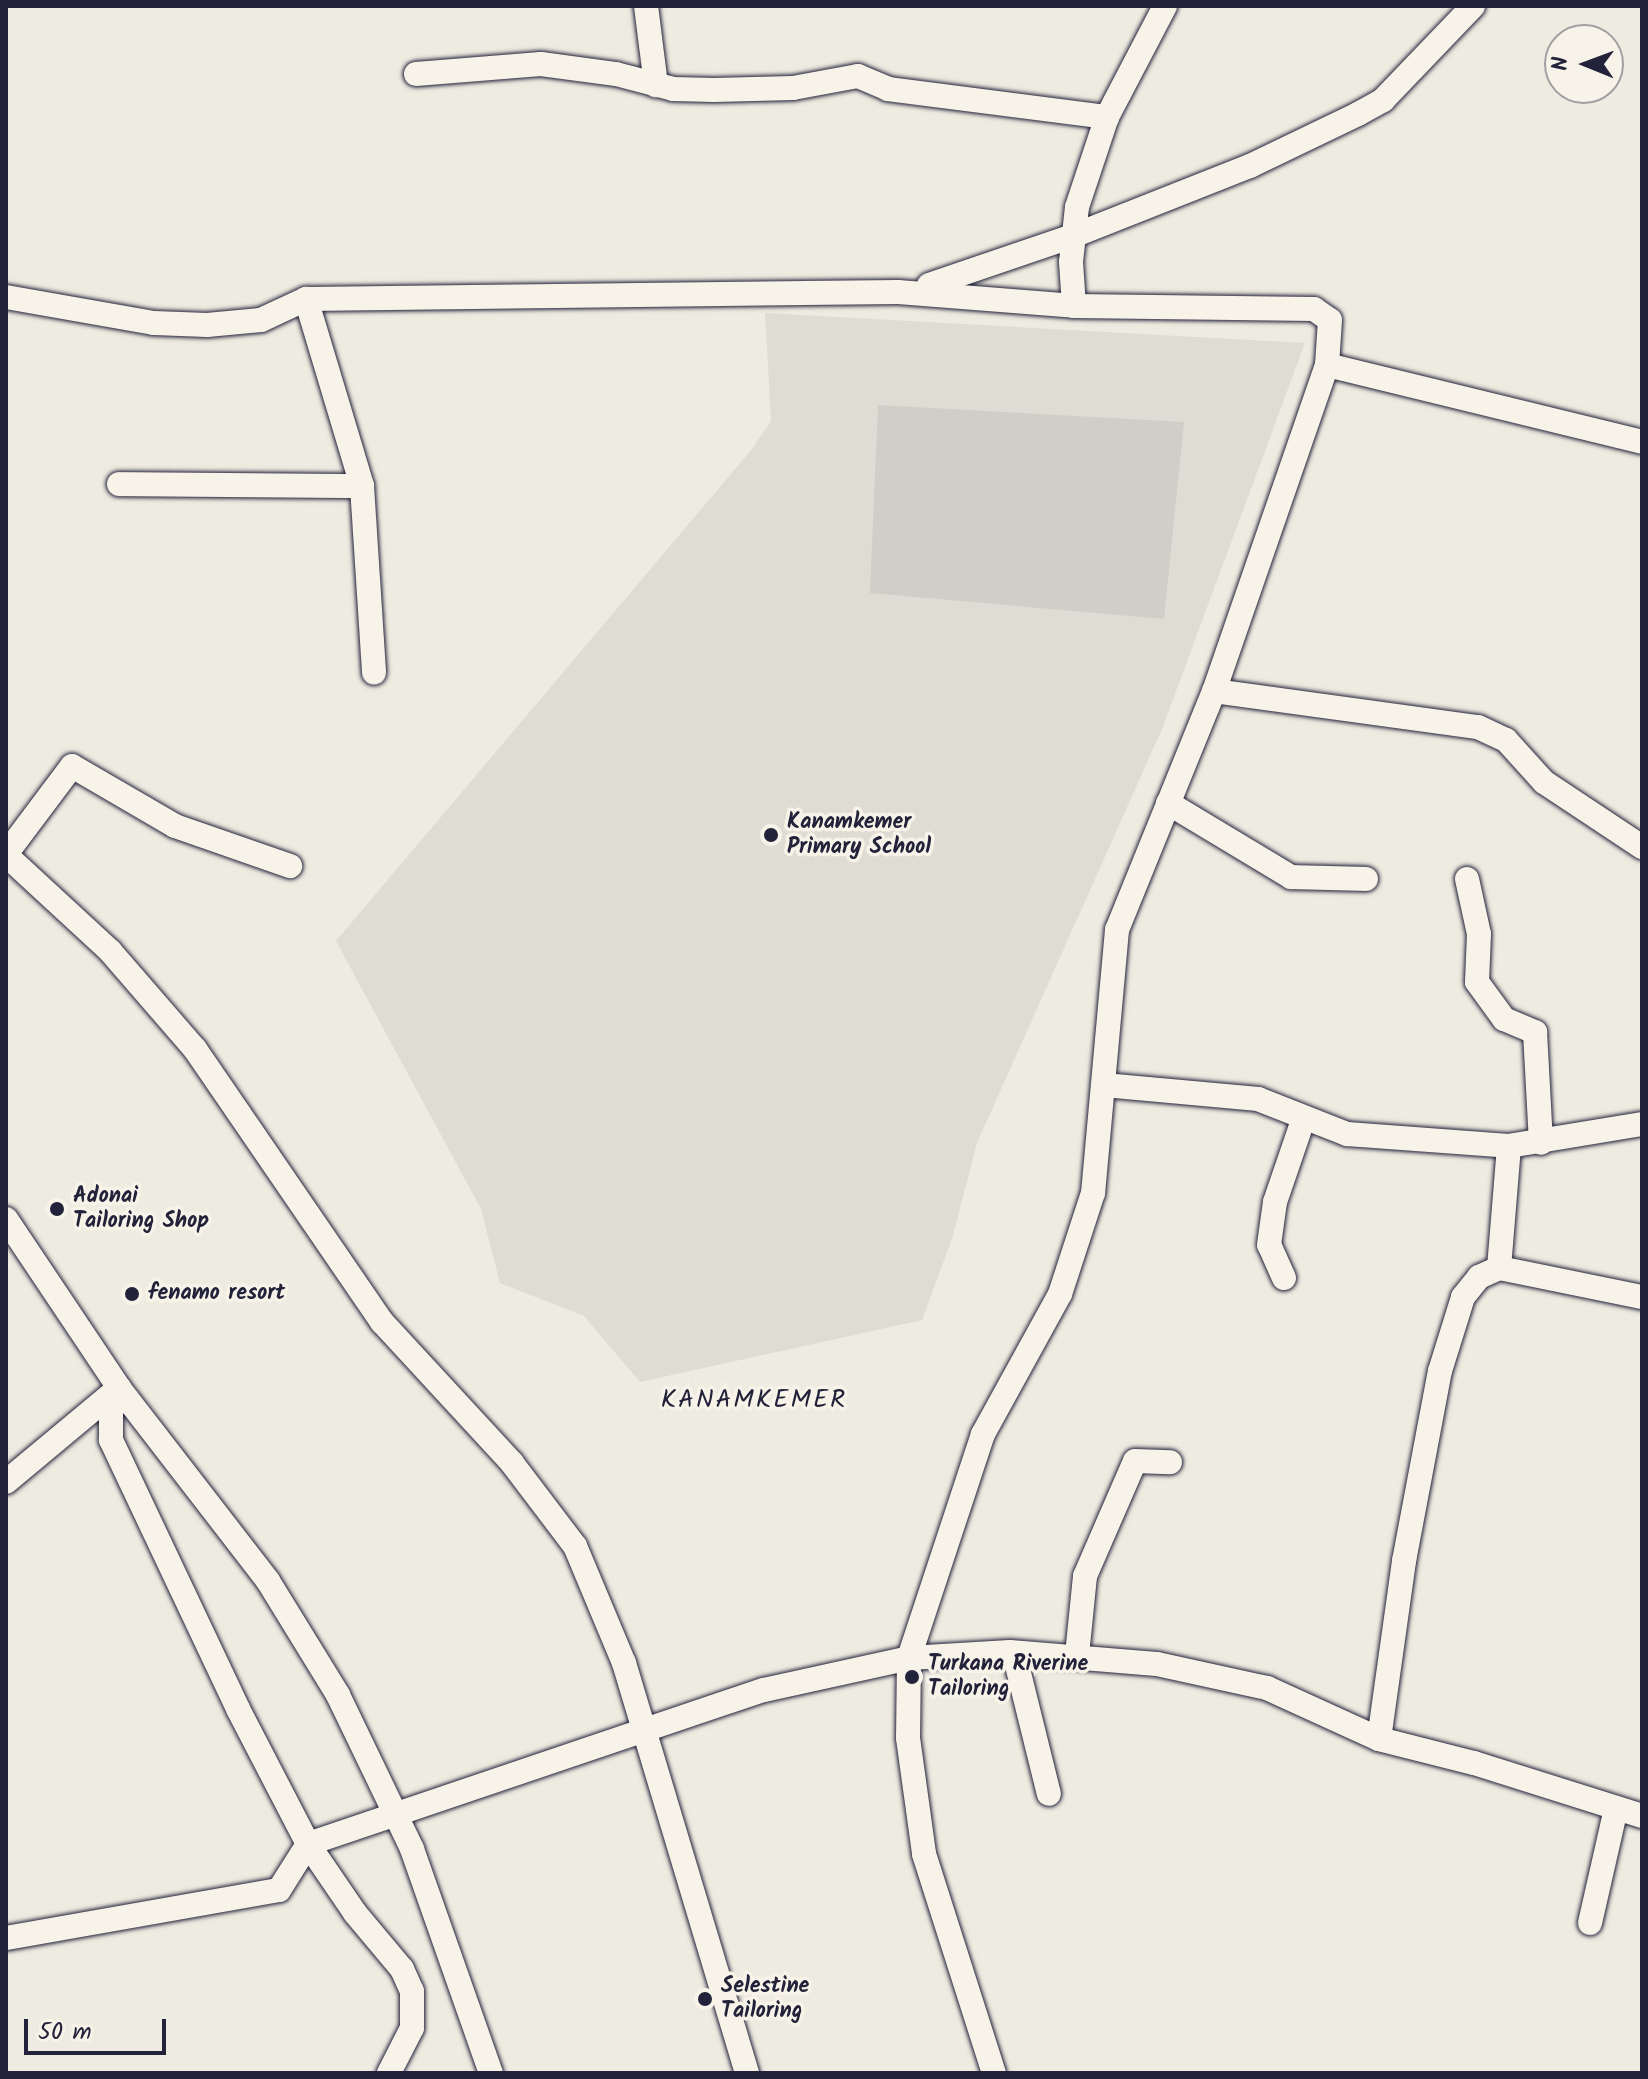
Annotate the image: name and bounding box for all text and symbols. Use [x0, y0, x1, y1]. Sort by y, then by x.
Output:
north arrow [1544, 24, 1624, 104]
text: N [1544, 56, 1579, 71]
place label: Kanamkemer Primary School [787, 809, 931, 860]
marker: Kanamkemer Primary School [762, 826, 780, 844]
place label: Adonai Tailoring Shop [73, 1183, 209, 1234]
marker: Adonai Tailoring Shop [48, 1200, 66, 1218]
place label: fenamo resort [148, 1281, 285, 1307]
marker: fenamo resort [123, 1285, 141, 1303]
district label: KANAMKEMER [661, 1385, 847, 1417]
place label: Turkana Riverine Tailoring [928, 1651, 1088, 1702]
marker: Turkana Riverine Tailoring [903, 1668, 921, 1686]
place label: Selestine Tailoring [721, 1973, 809, 2024]
marker: Selestine Tailoring [696, 1990, 714, 2008]
scale bar [28, 2003, 170, 2053]
text: 50 m [38, 2013, 92, 2052]

